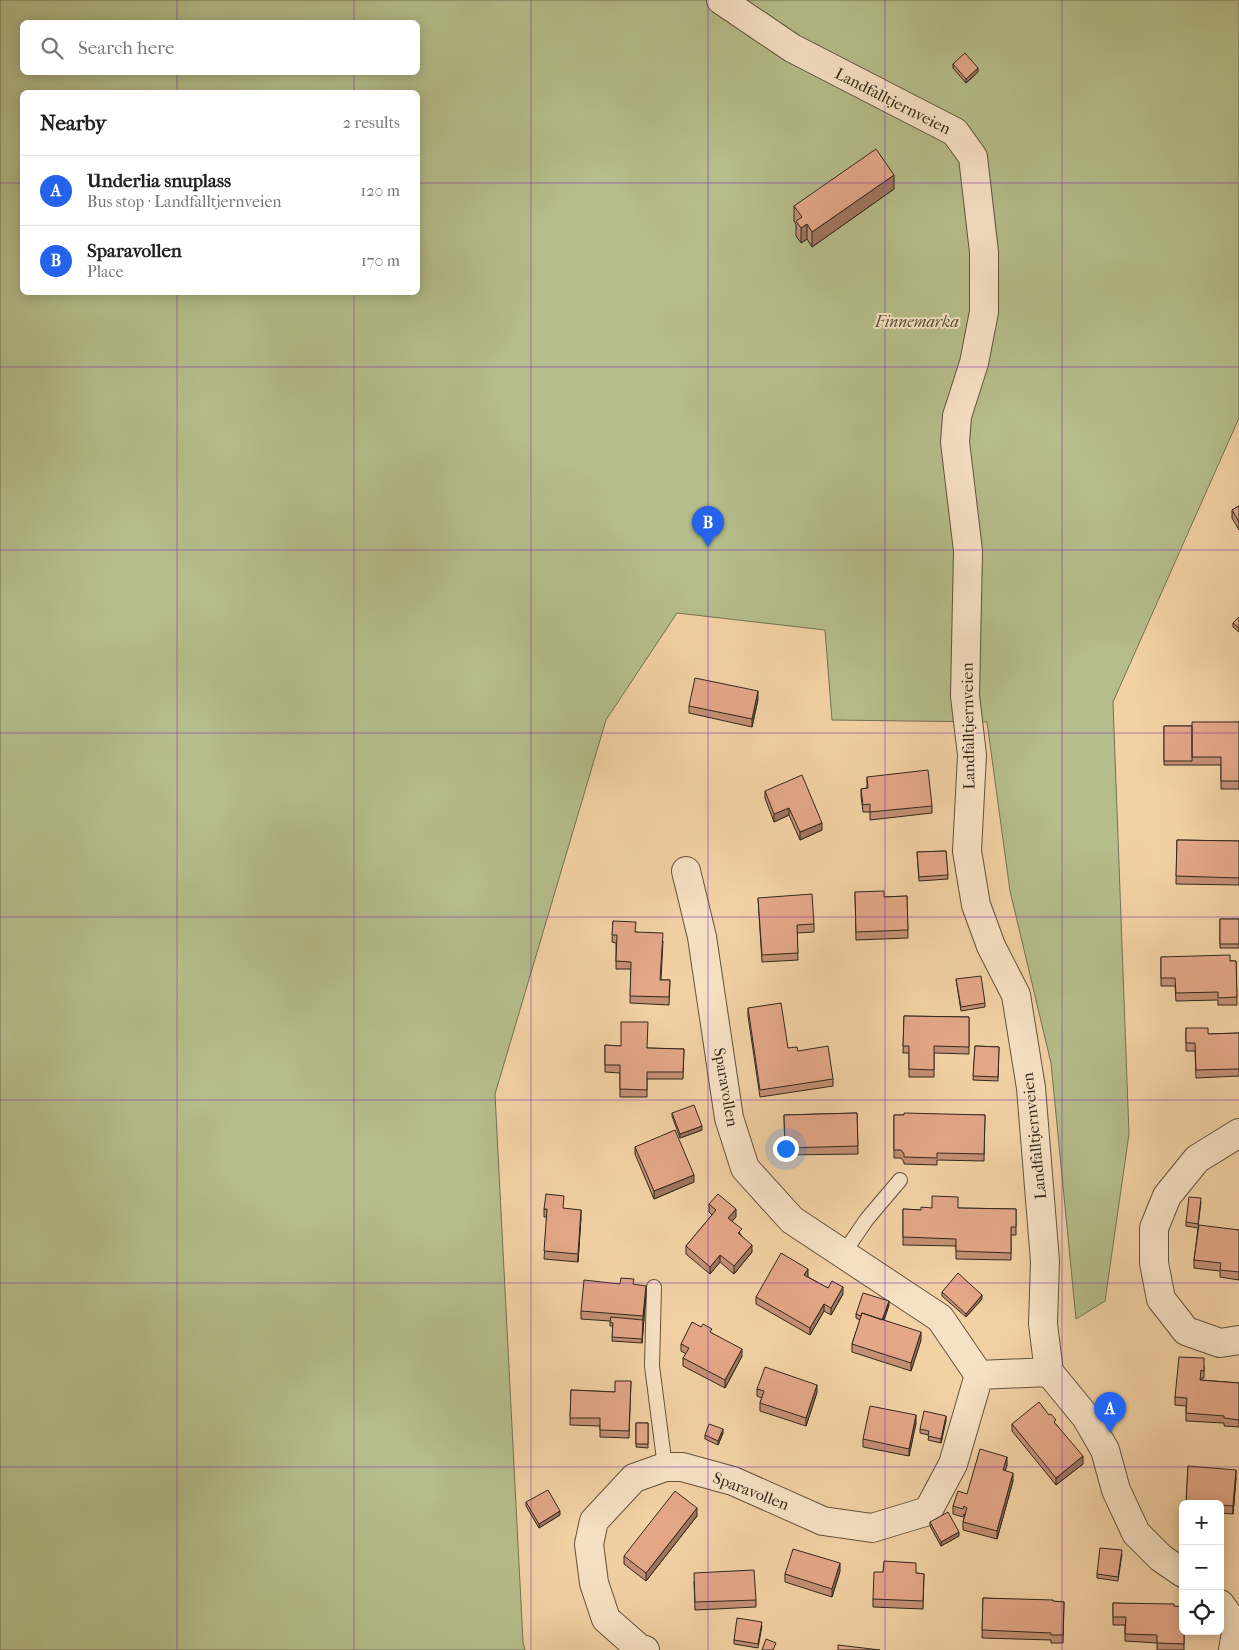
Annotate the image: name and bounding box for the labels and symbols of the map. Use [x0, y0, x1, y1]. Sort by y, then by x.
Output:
street label: Landfalltjernveien [832, 64, 955, 139]
park label: Finnemarka [874, 312, 959, 331]
pin: B [692, 506, 724, 547]
street label: Landfalltjernveien [957, 661, 979, 790]
street label: Sparavollen [710, 1046, 742, 1129]
street label: Landfalltjernveien [1018, 1071, 1050, 1200]
your location [773, 1136, 799, 1162]
pin: A [1094, 1392, 1126, 1433]
street label: Sparavollen [710, 1468, 792, 1514]

